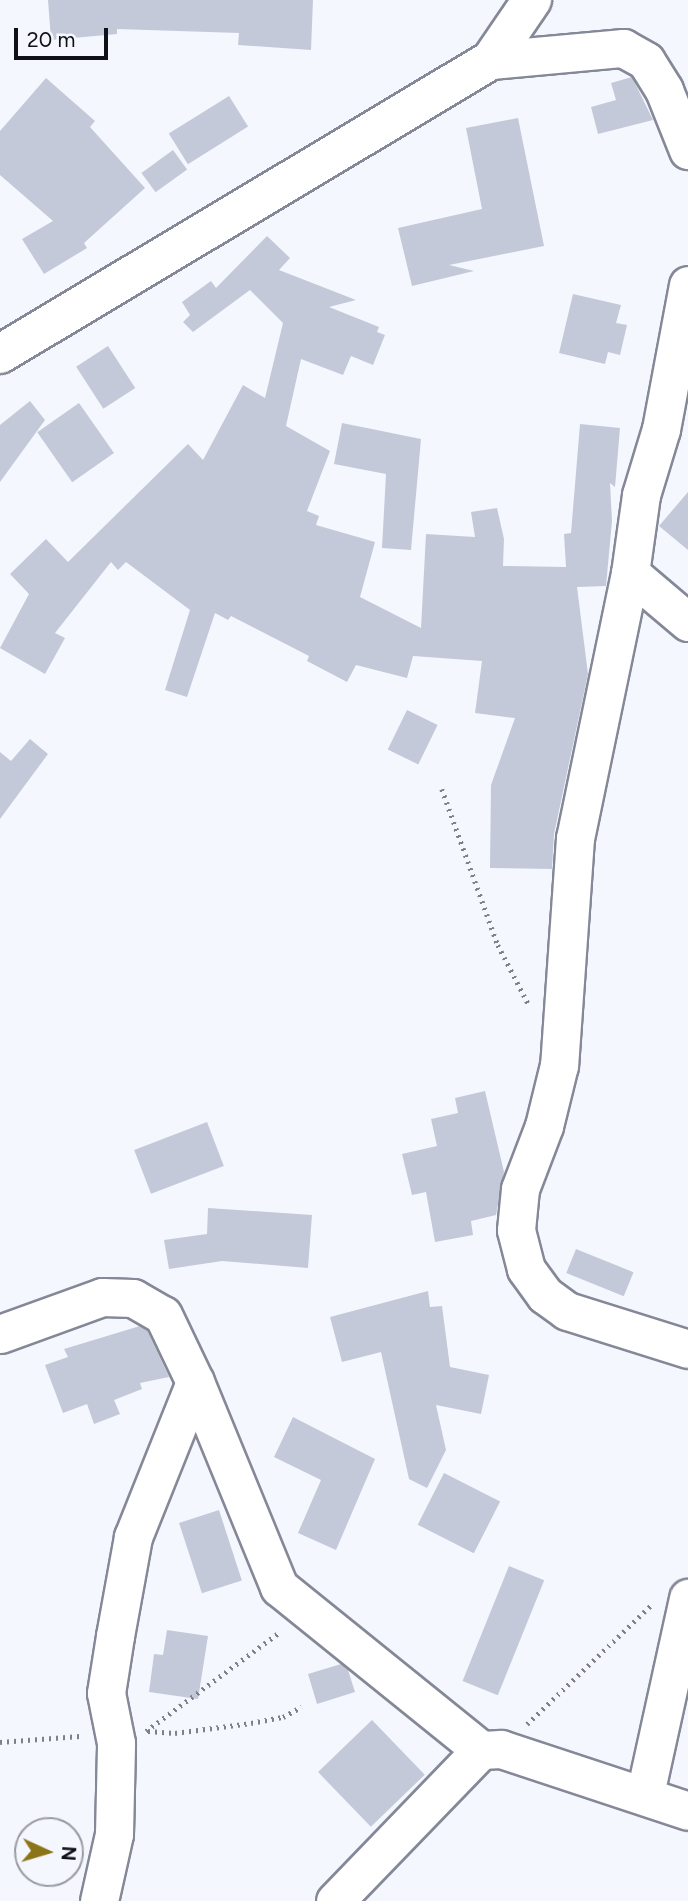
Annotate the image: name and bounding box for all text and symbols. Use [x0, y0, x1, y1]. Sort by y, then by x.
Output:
scale bar [18, 14, 112, 58]
text: 20 m [27, 27, 75, 52]
north arrow [14, 1817, 84, 1887]
text: N [56, 1845, 80, 1861]

